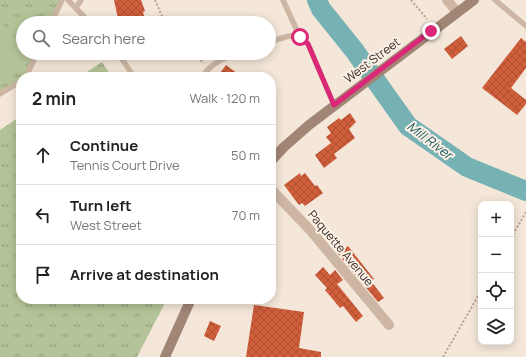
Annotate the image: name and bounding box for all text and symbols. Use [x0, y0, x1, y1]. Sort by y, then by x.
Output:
search box [16, 16, 276, 60]
route end [422, 22, 440, 40]
icon: search [30, 27, 52, 49]
text: Search here [62, 28, 145, 49]
route start [291, 28, 309, 46]
street label: West Street [340, 33, 404, 87]
text: 2 min [32, 87, 76, 110]
text: Walk · 120 m [190, 89, 260, 107]
water label: Mill River [404, 117, 458, 164]
text: Continue [70, 135, 138, 156]
icon: ahead [32, 144, 54, 166]
text: 50 m [231, 146, 260, 164]
text: Tennis Court Drive [70, 156, 180, 174]
text: Turn left [70, 195, 132, 216]
map controls [478, 201, 514, 345]
button: + [478, 201, 514, 237]
icon: left [32, 204, 54, 226]
text: 70 m [232, 206, 260, 224]
street label: Paquette Avenue [304, 206, 378, 290]
text: West Street [70, 216, 142, 234]
button: − [478, 237, 514, 273]
icon: arrive [32, 264, 54, 286]
text: Arrive at destination [70, 264, 219, 285]
button: locate [478, 273, 514, 309]
button: layers [478, 309, 514, 345]

